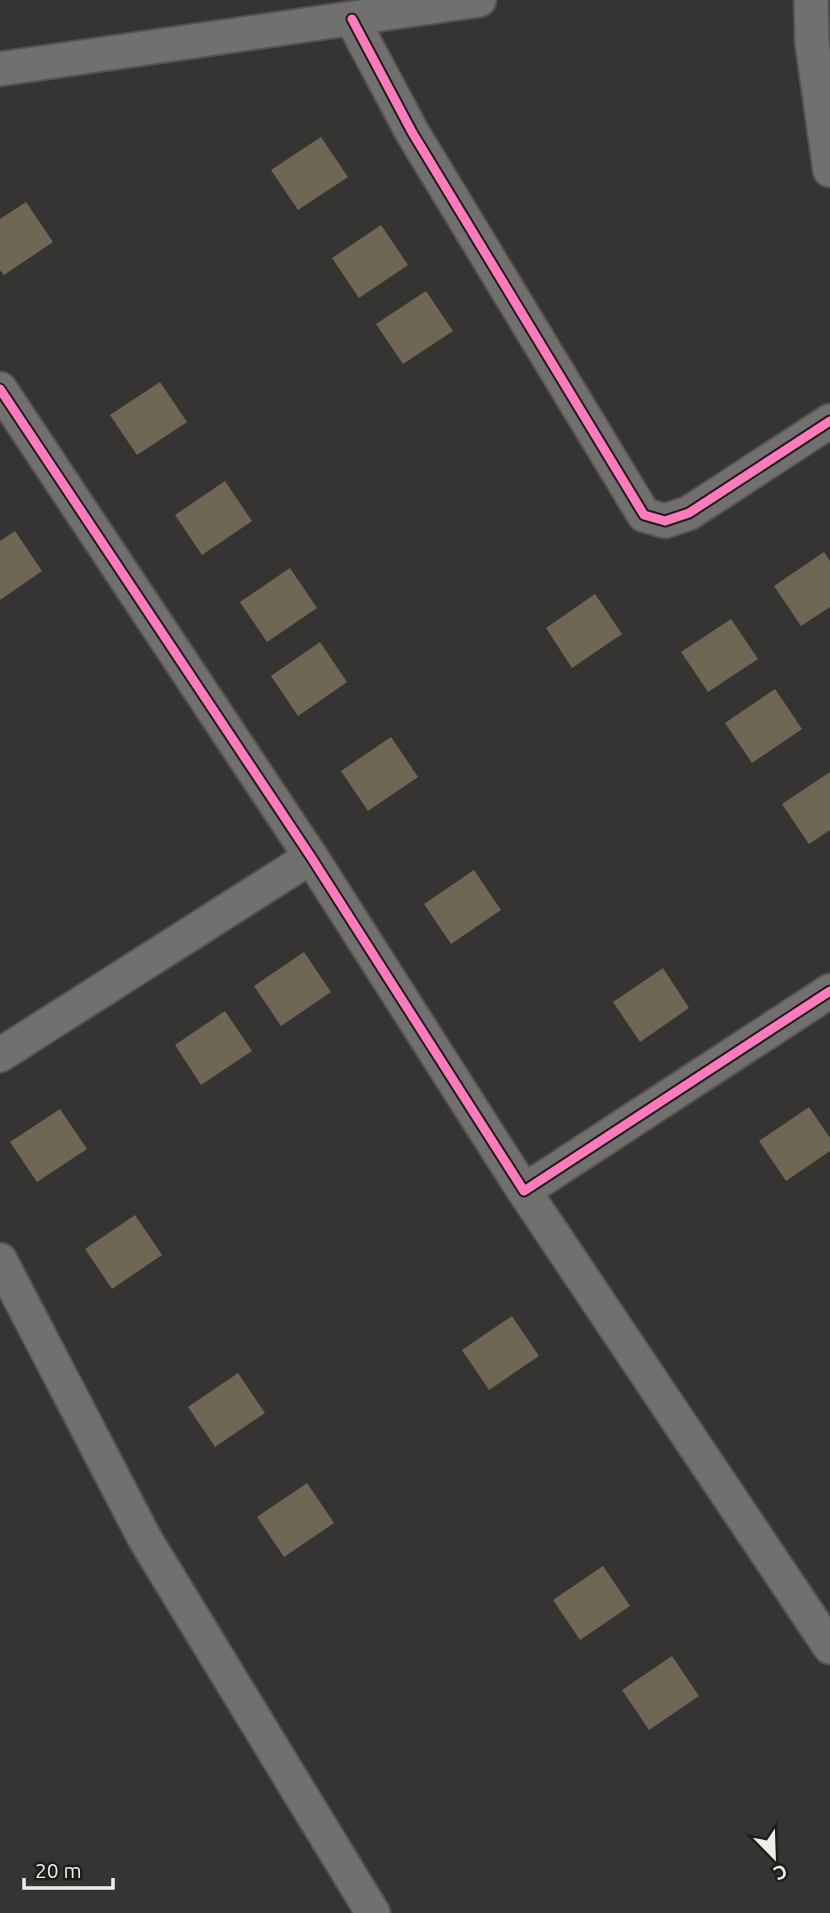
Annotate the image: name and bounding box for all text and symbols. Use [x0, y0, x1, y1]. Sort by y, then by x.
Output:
north arrow [739, 1822, 809, 1892]
scale bar [24, 1846, 114, 1890]
text: 20 m [35, 1858, 82, 1882]
text: С [771, 1860, 791, 1885]

